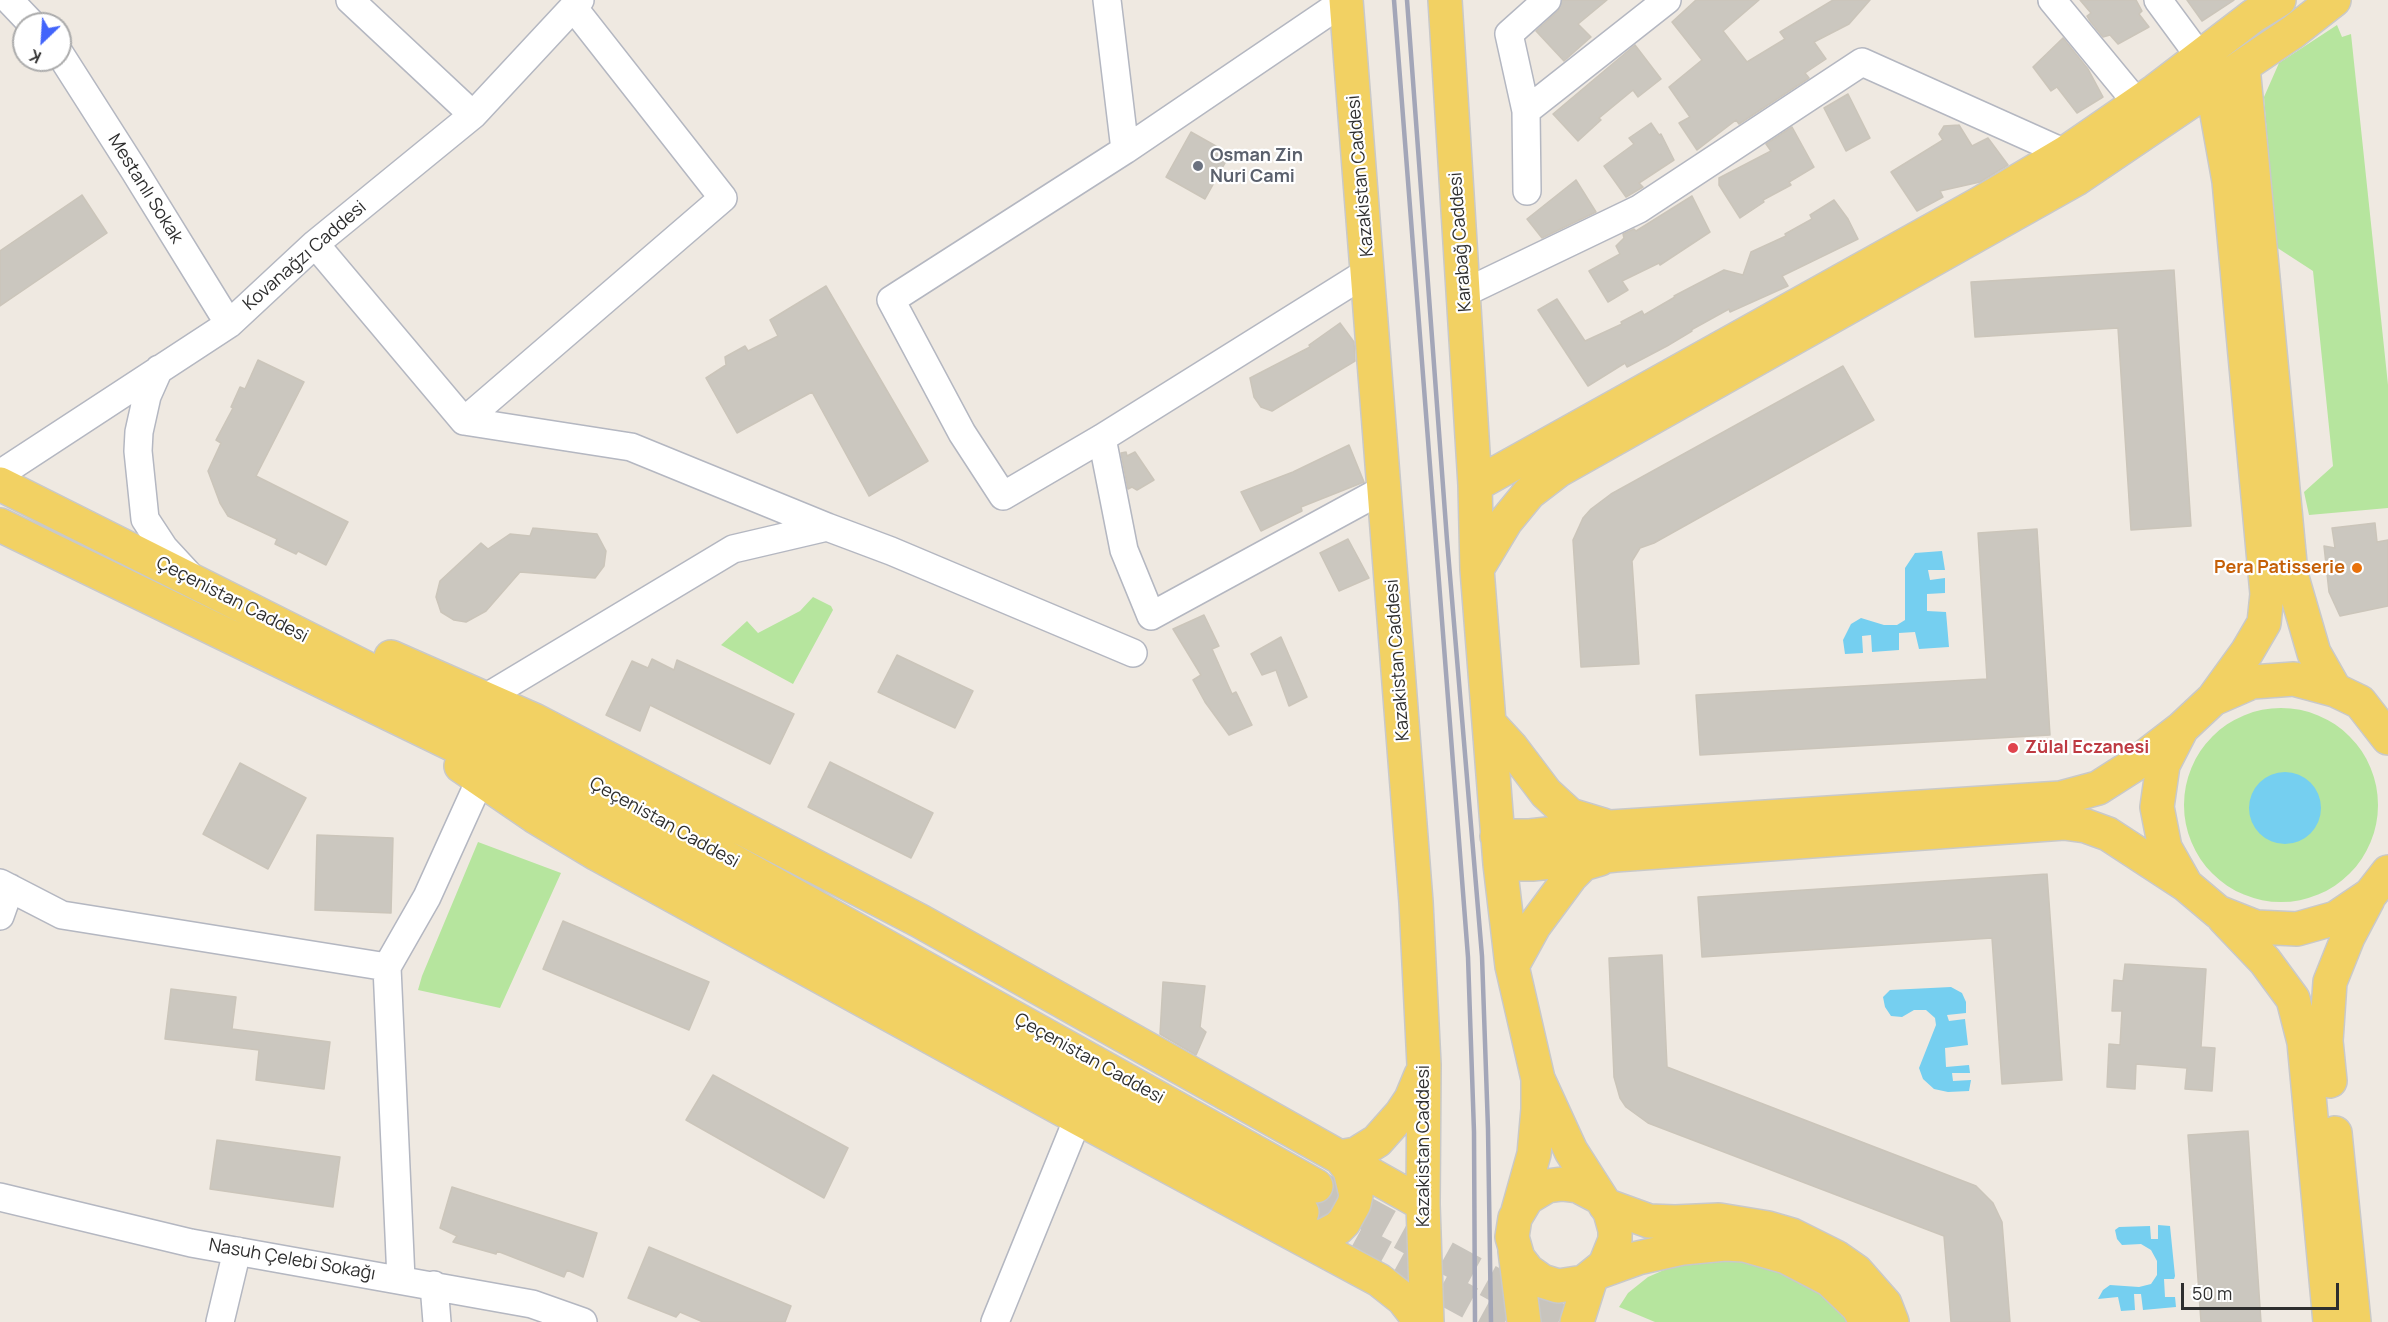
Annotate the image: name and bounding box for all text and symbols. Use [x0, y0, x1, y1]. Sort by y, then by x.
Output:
north arrow [12, 12, 72, 72]
text: K [26, 44, 45, 69]
street label: Kazakistan Caddesi [1343, 94, 1379, 258]
street label: Mestanlı Sokak [103, 130, 187, 248]
place label: Osman Zin Nuri Cami [1210, 145, 1303, 188]
marker: Osman Zin Nuri Cami [1191, 159, 1205, 173]
street label: Karabağ Caddesi [1445, 171, 1477, 313]
street label: Kovanağzı Caddesi [239, 197, 371, 315]
street label: Çeçenistan Caddesi [152, 552, 312, 648]
place label: Pera Patisserie [2214, 557, 2345, 579]
marker: Pera Patisserie [2350, 561, 2364, 575]
street label: Kazakistan Caddesi [1382, 578, 1414, 742]
place label: Zülal Eczanesi [2025, 737, 2149, 759]
marker: Zülal Eczanesi [2006, 741, 2020, 755]
street label: Çeçenistan Caddesi [585, 773, 743, 873]
street label: Çeçenistan Caddesi [1010, 1009, 1168, 1109]
street label: Kazakistan Caddesi [1413, 1065, 1435, 1227]
street label: Nasuh Çelebi Sokağı [207, 1235, 377, 1285]
scale bar [2184, 1271, 2342, 1309]
text: 50 m [2192, 1281, 2232, 1305]

